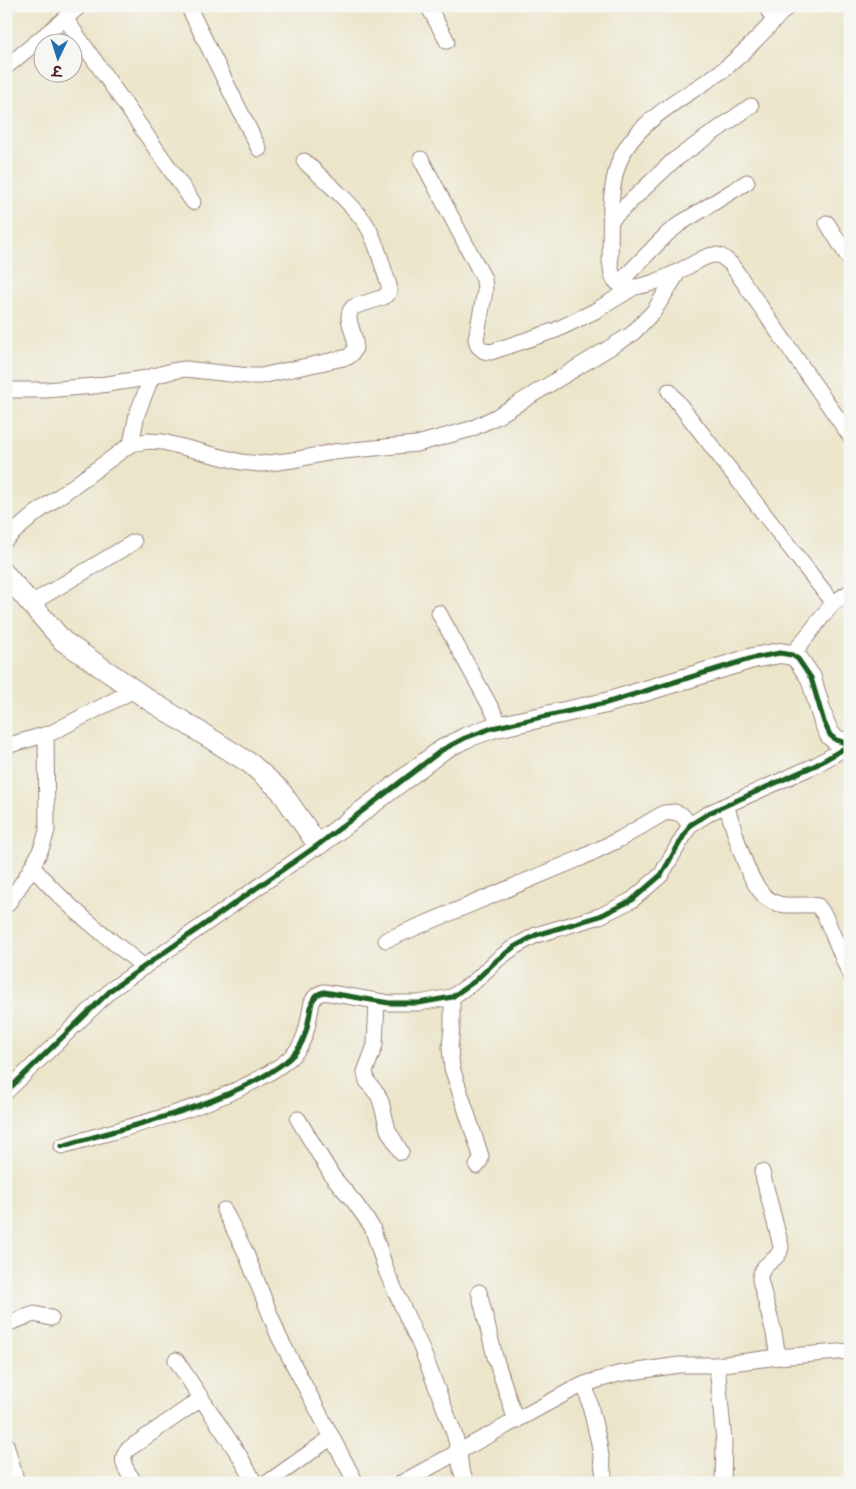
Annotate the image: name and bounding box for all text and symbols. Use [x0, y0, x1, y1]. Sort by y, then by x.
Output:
north arrow [32, 32, 82, 82]
text: उ [50, 61, 64, 82]

